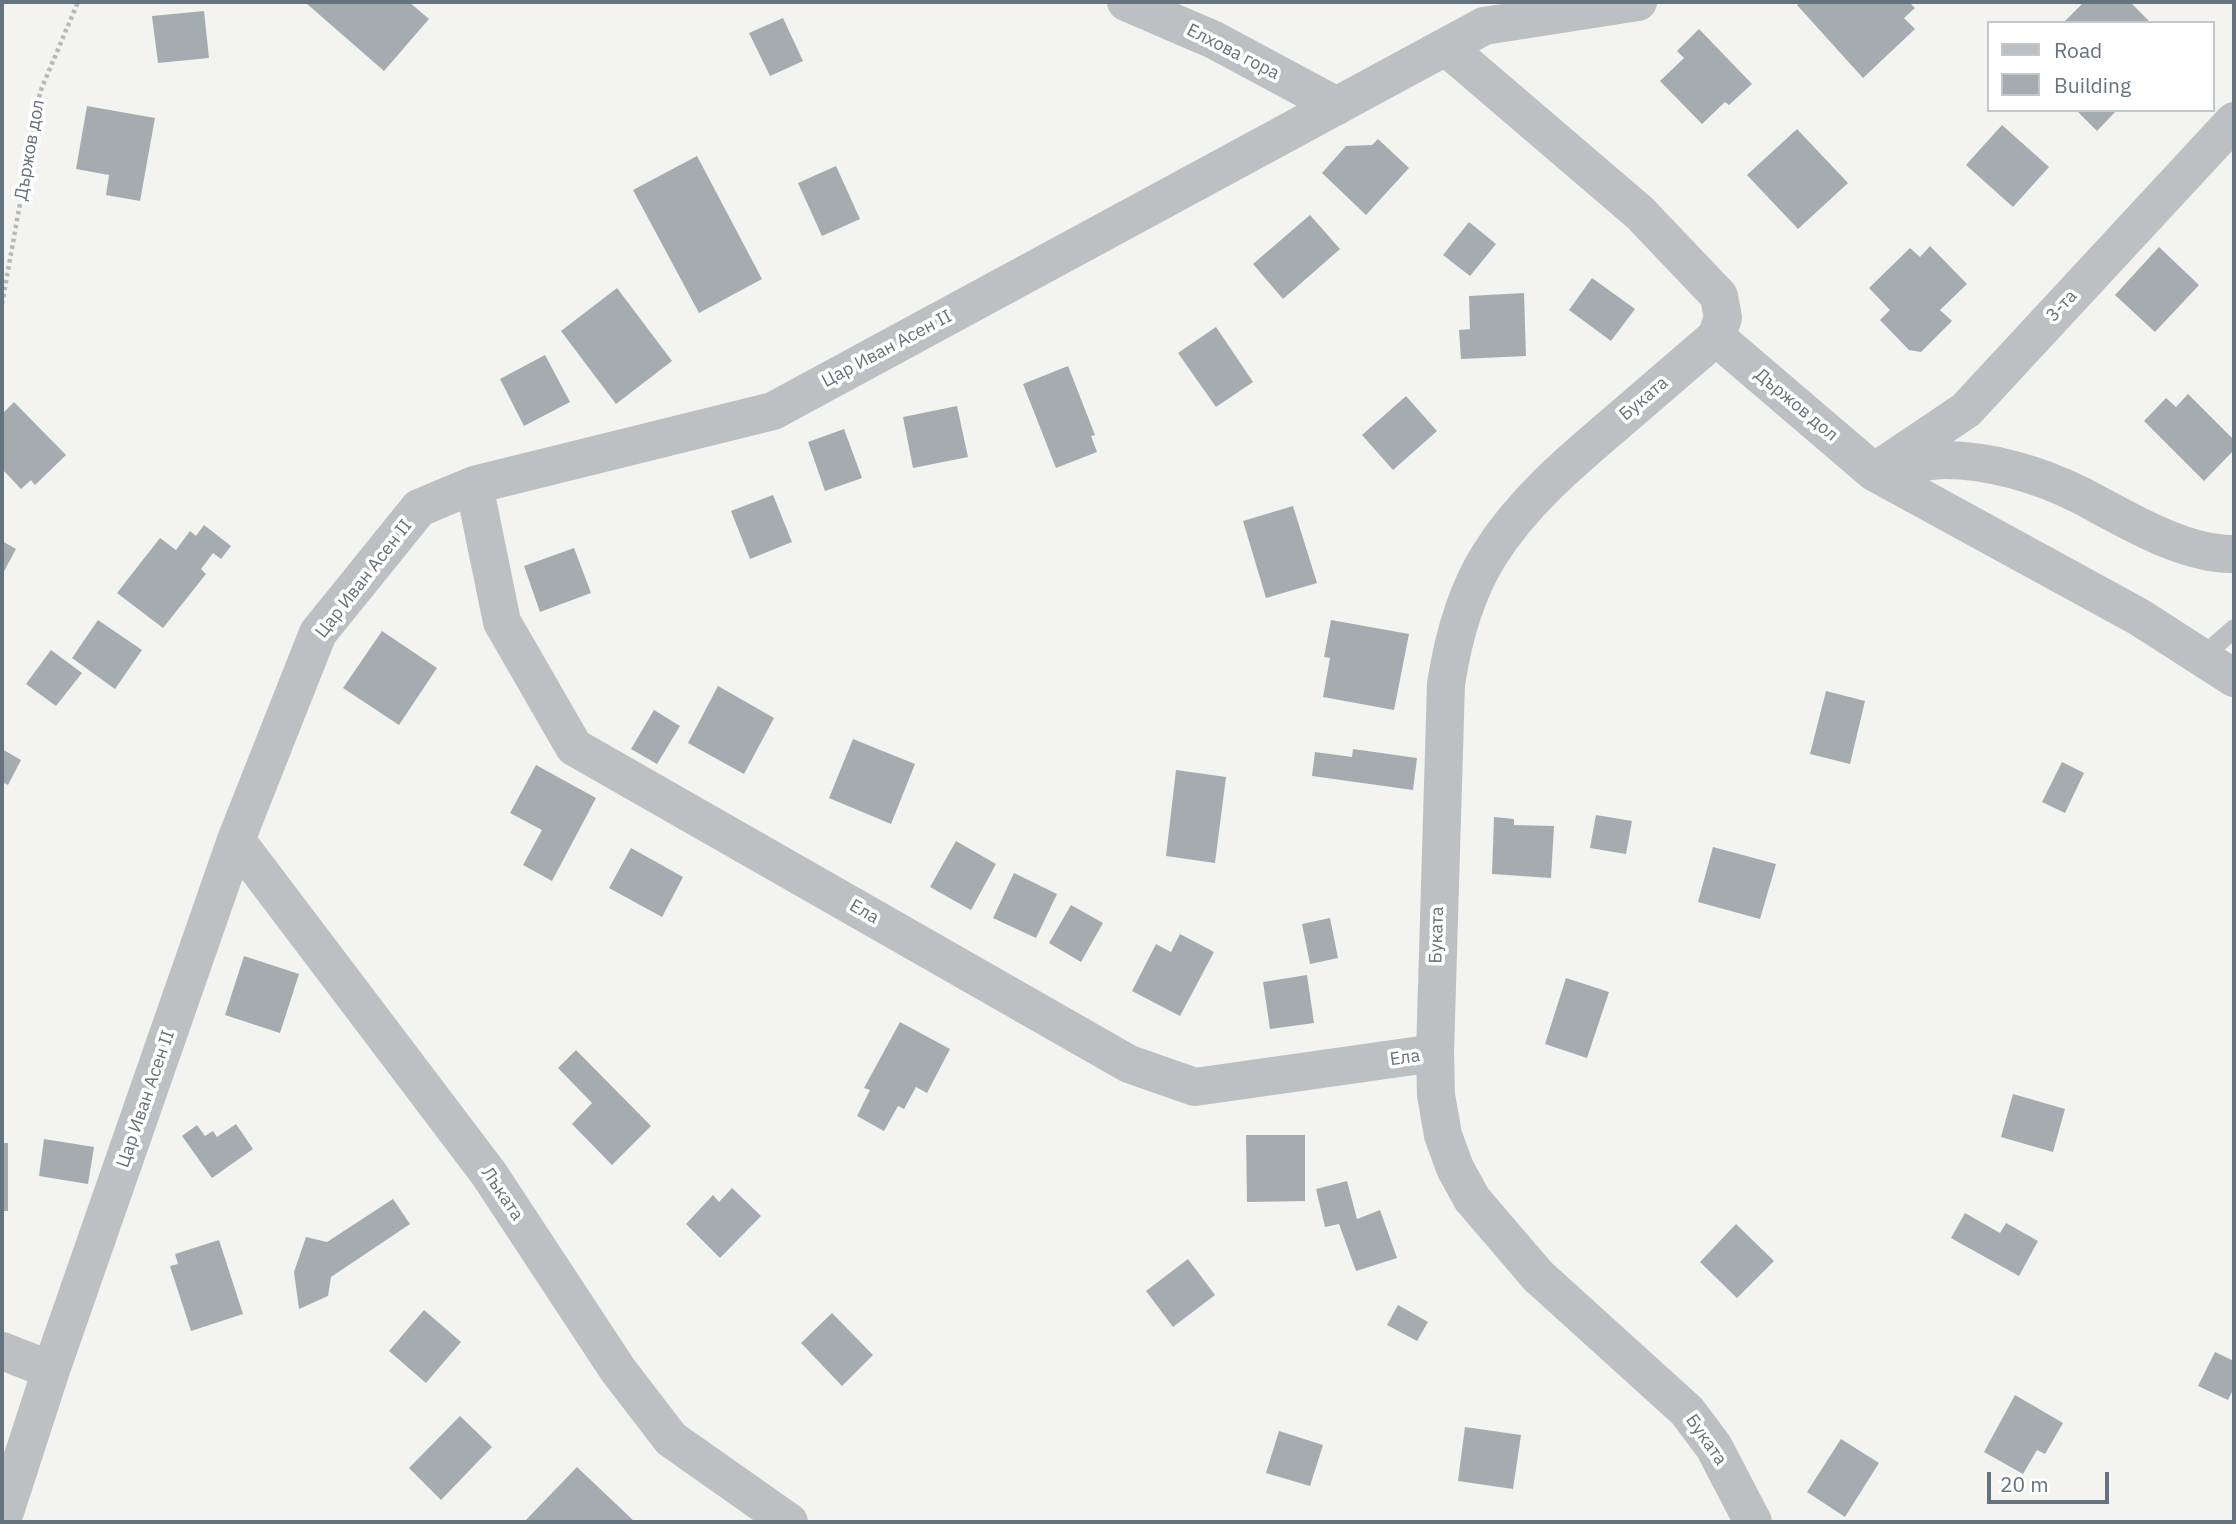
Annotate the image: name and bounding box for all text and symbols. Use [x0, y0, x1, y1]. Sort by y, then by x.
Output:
street label: Елхова гора [1183, 19, 1283, 85]
legend [1988, 21, 2215, 112]
text: Road [2054, 36, 2102, 64]
text: Building [2054, 71, 2131, 99]
street label: Държов дол [11, 98, 49, 202]
street label: 3-та [2042, 286, 2082, 326]
street label: Цар Иван Асен II [818, 306, 956, 392]
street label: Държов дол [1750, 364, 1842, 446]
street label: Буката [1615, 372, 1673, 426]
street label: Цар Иван Асен II [311, 516, 417, 642]
street label: Ела [845, 895, 883, 929]
street label: Буката [1425, 906, 1449, 964]
street label: Цар Иван Асен II [112, 1027, 180, 1171]
street label: Ела [1389, 1045, 1421, 1071]
street label: Лъката [476, 1163, 528, 1225]
street label: Буката [1681, 1410, 1731, 1470]
scale bar [1991, 1458, 2114, 1502]
text: 20 m [2000, 1470, 2049, 1498]

